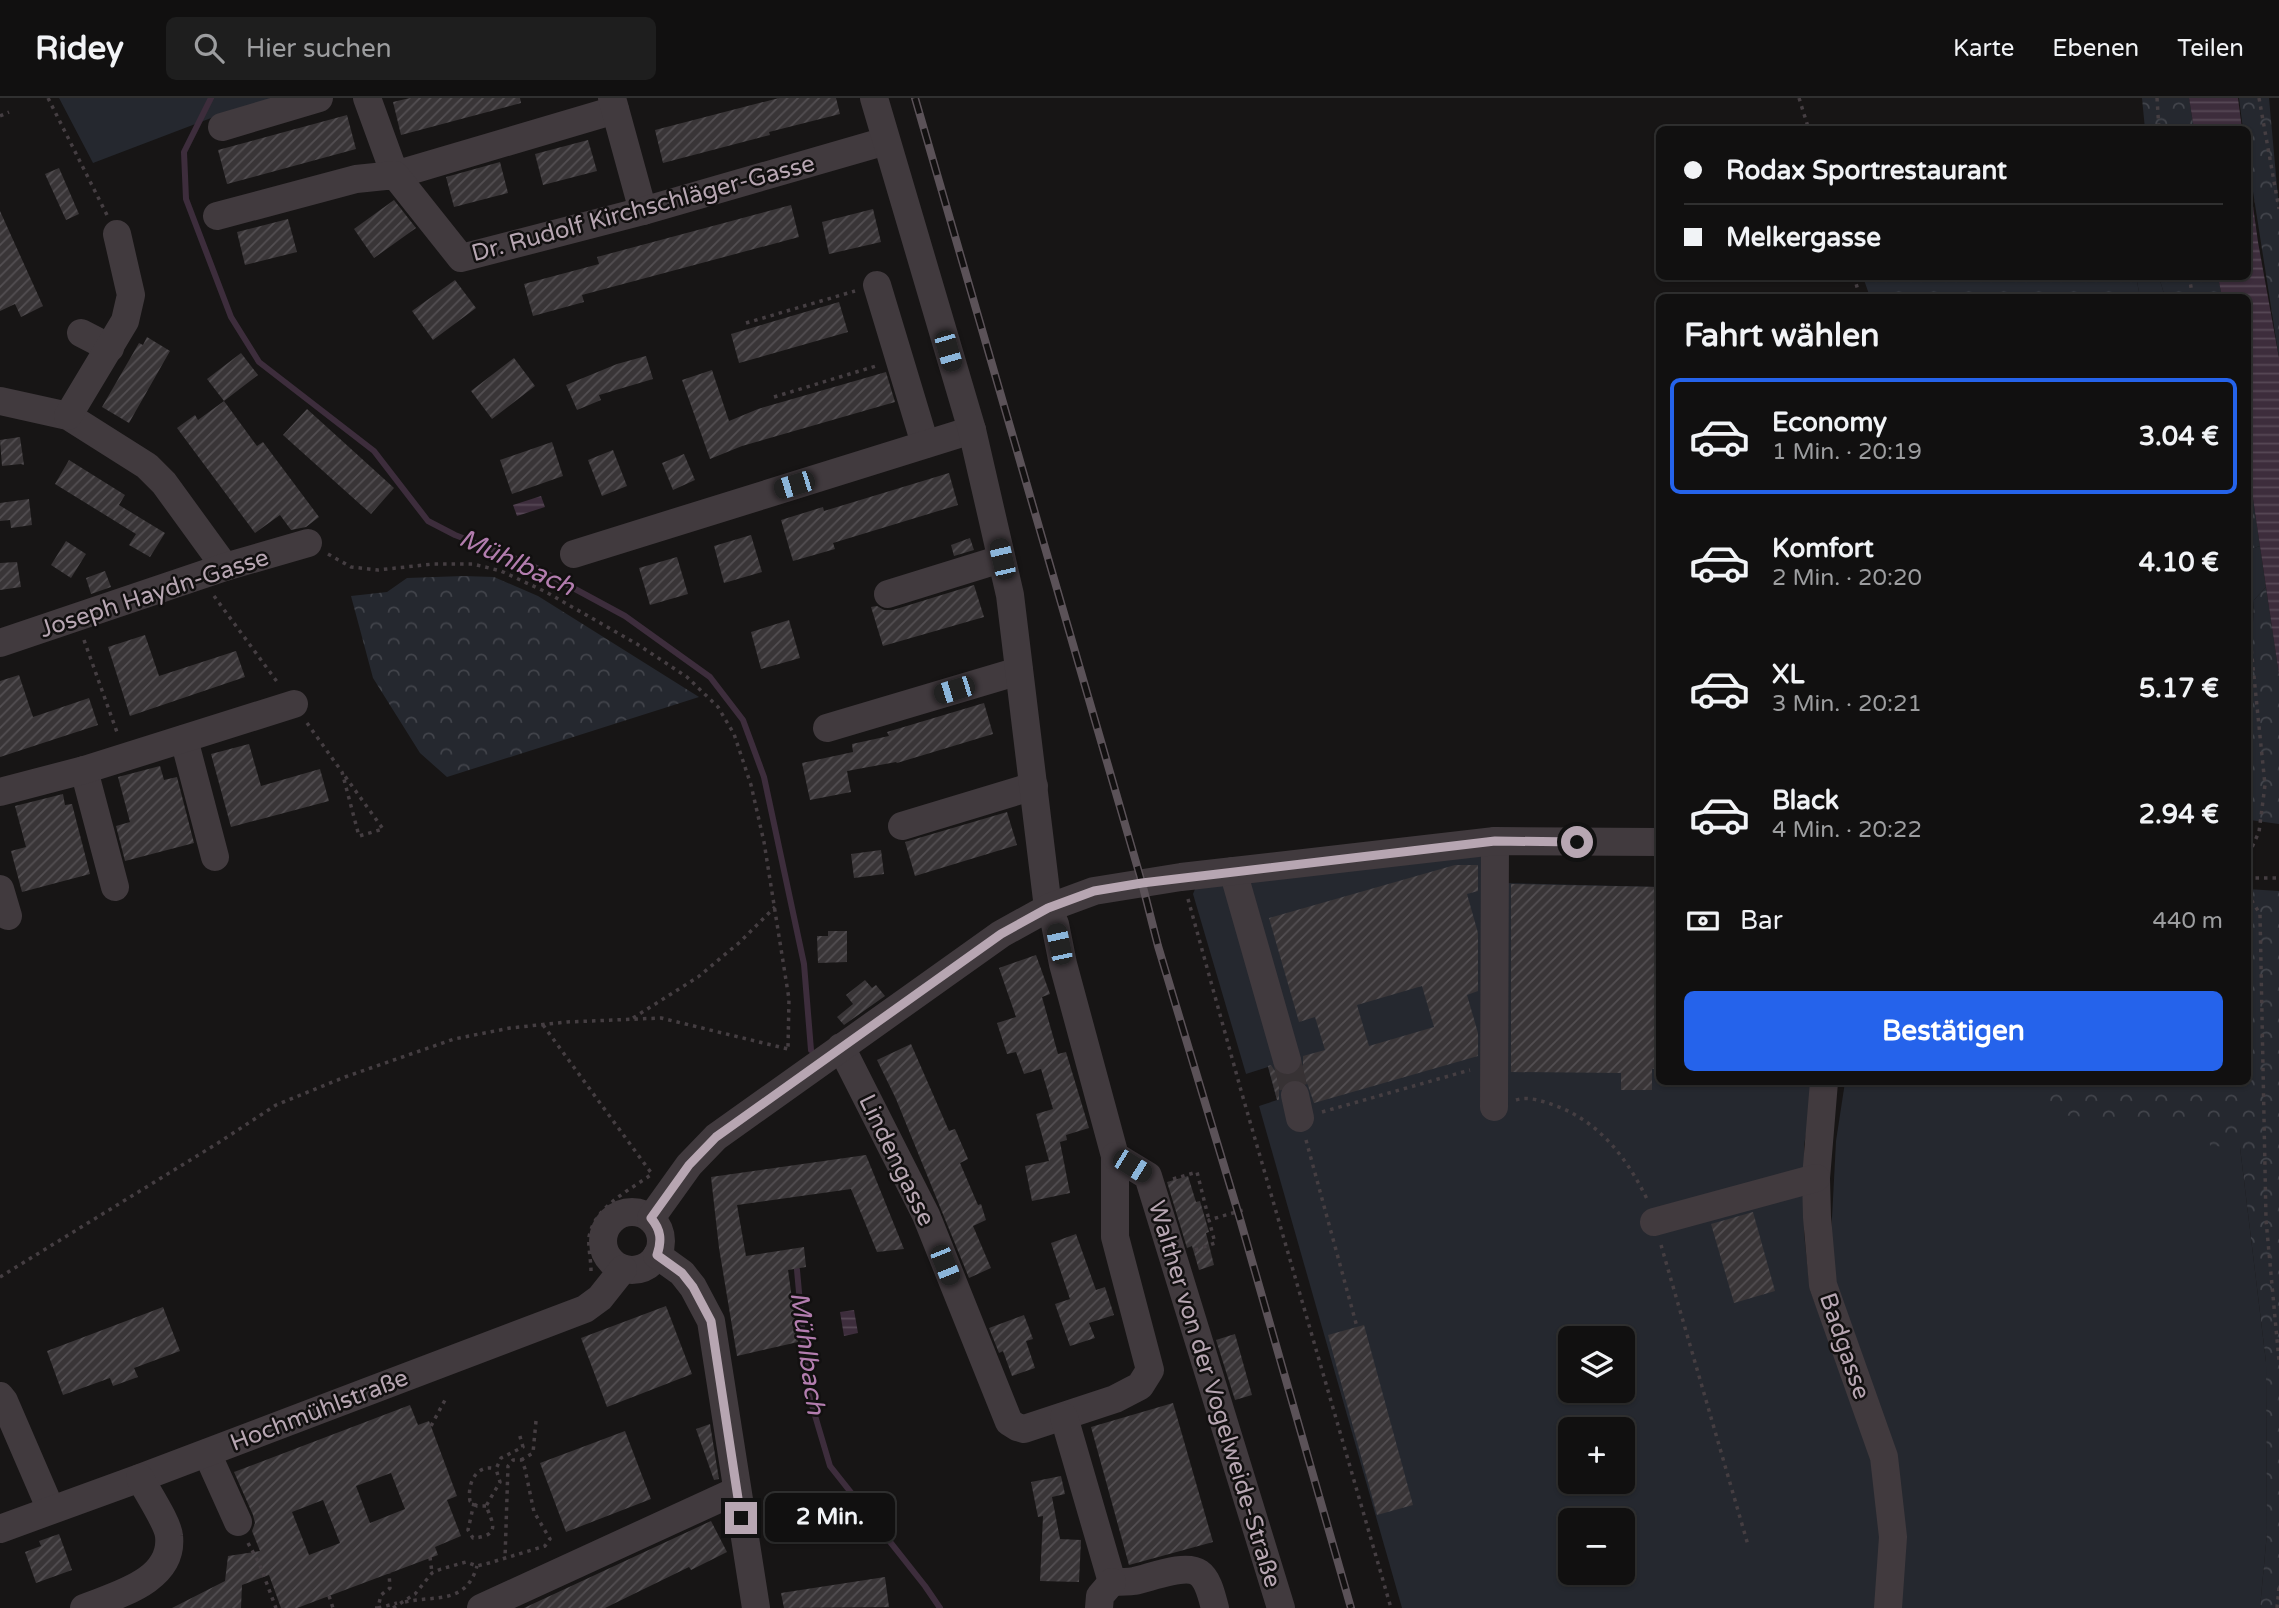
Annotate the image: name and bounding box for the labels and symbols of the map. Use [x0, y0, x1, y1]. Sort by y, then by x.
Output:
street label: Dr. Rudolf Kirchschläger-Gasse [468, 149, 818, 268]
car [933, 328, 964, 374]
car [771, 469, 818, 501]
water label: Mühlbach [454, 522, 580, 603]
car [988, 536, 1017, 582]
street label: Joseph Haydn-Gasse [36, 543, 272, 644]
car [931, 674, 978, 706]
route start [1561, 826, 1593, 858]
car [1045, 921, 1074, 967]
street label: Lindengasse [852, 1090, 941, 1231]
car [1109, 1146, 1156, 1186]
street label: Walther von der Vogelweide-Straße [1142, 1197, 1287, 1591]
car [928, 1242, 963, 1288]
street label: Badgasse [1813, 1289, 1876, 1403]
water label: Mühlbach [784, 1290, 832, 1418]
street label: Hochmühlstraße [226, 1363, 412, 1458]
callout: 2 Min. [766, 1494, 895, 1542]
route end [725, 1502, 757, 1534]

